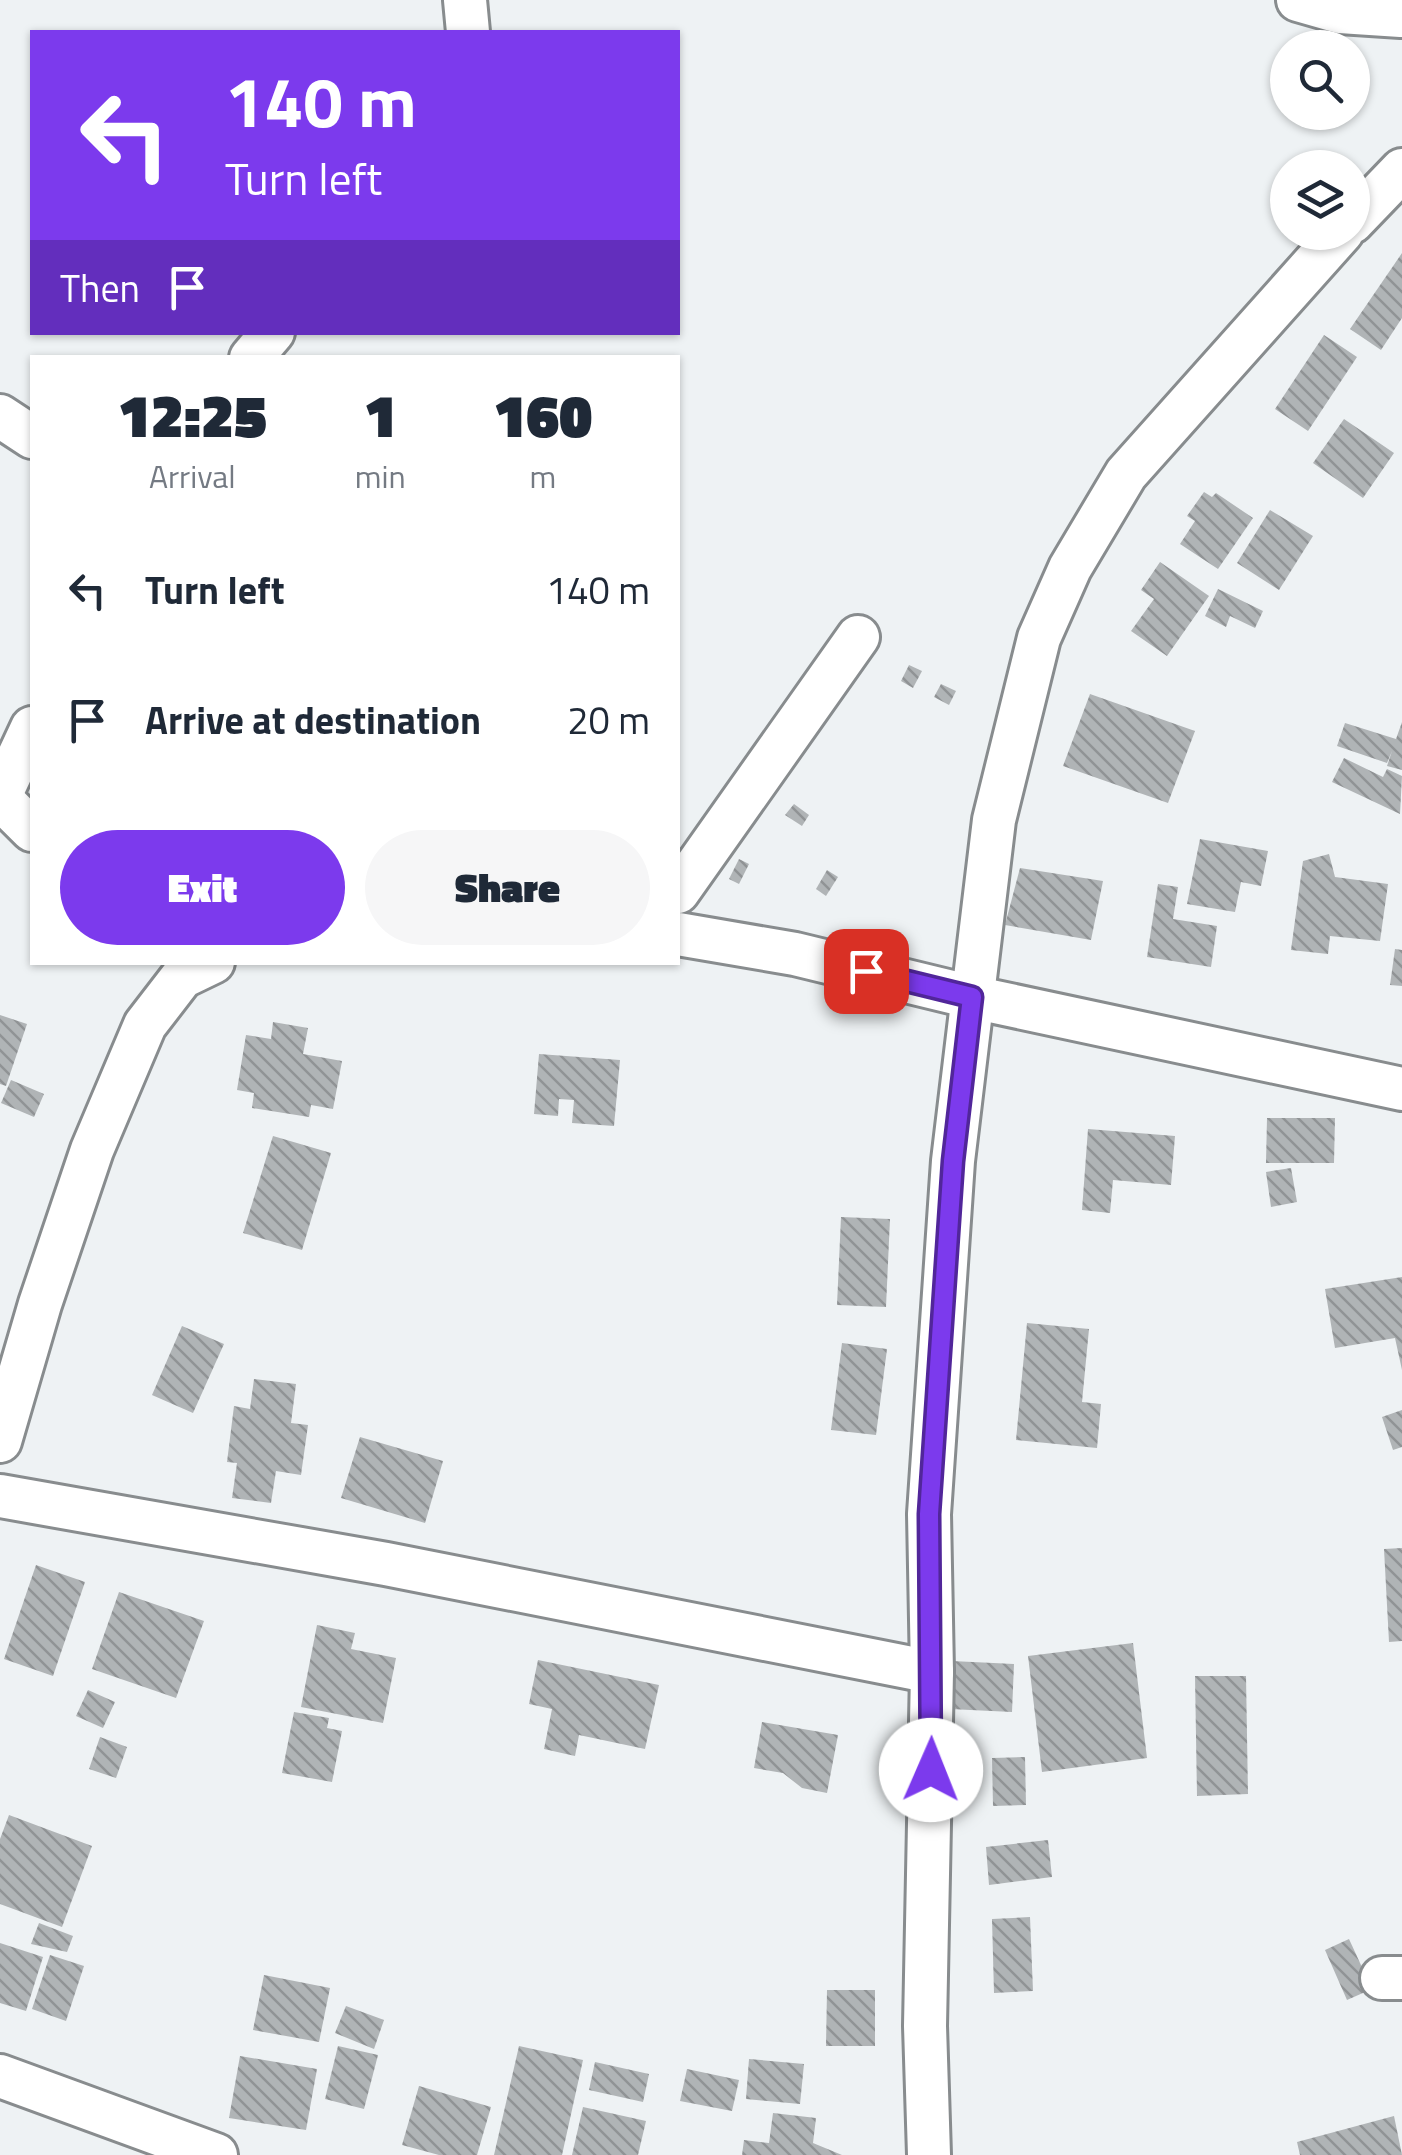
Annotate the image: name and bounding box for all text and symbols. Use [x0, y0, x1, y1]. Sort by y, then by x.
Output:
map controls [1270, 30, 1370, 250]
button: search [1270, 30, 1370, 130]
text: 140 m [225, 48, 417, 154]
icon: left [60, 70, 190, 200]
text: Turn left [225, 144, 382, 212]
button: layers [1270, 150, 1370, 250]
text: Then [60, 259, 140, 317]
icon: arrive [160, 260, 215, 315]
text: 12:25 [118, 369, 267, 460]
text: 1 [364, 369, 397, 460]
text: 160 [493, 369, 592, 460]
text: Arrival [149, 452, 236, 500]
text: min [355, 452, 406, 500]
text: m [529, 452, 556, 500]
text: Turn left [145, 561, 285, 619]
text: 140 m [546, 561, 650, 619]
icon: left [60, 563, 115, 618]
text: Arrive at destination [145, 691, 481, 749]
text: 20 m [567, 691, 650, 749]
icon: arrive [60, 693, 115, 748]
button: Exit [60, 830, 345, 945]
button: Share [365, 830, 650, 945]
pin [824, 929, 909, 1014]
icon: arrive [839, 944, 894, 999]
position arrow [879, 1718, 983, 1822]

